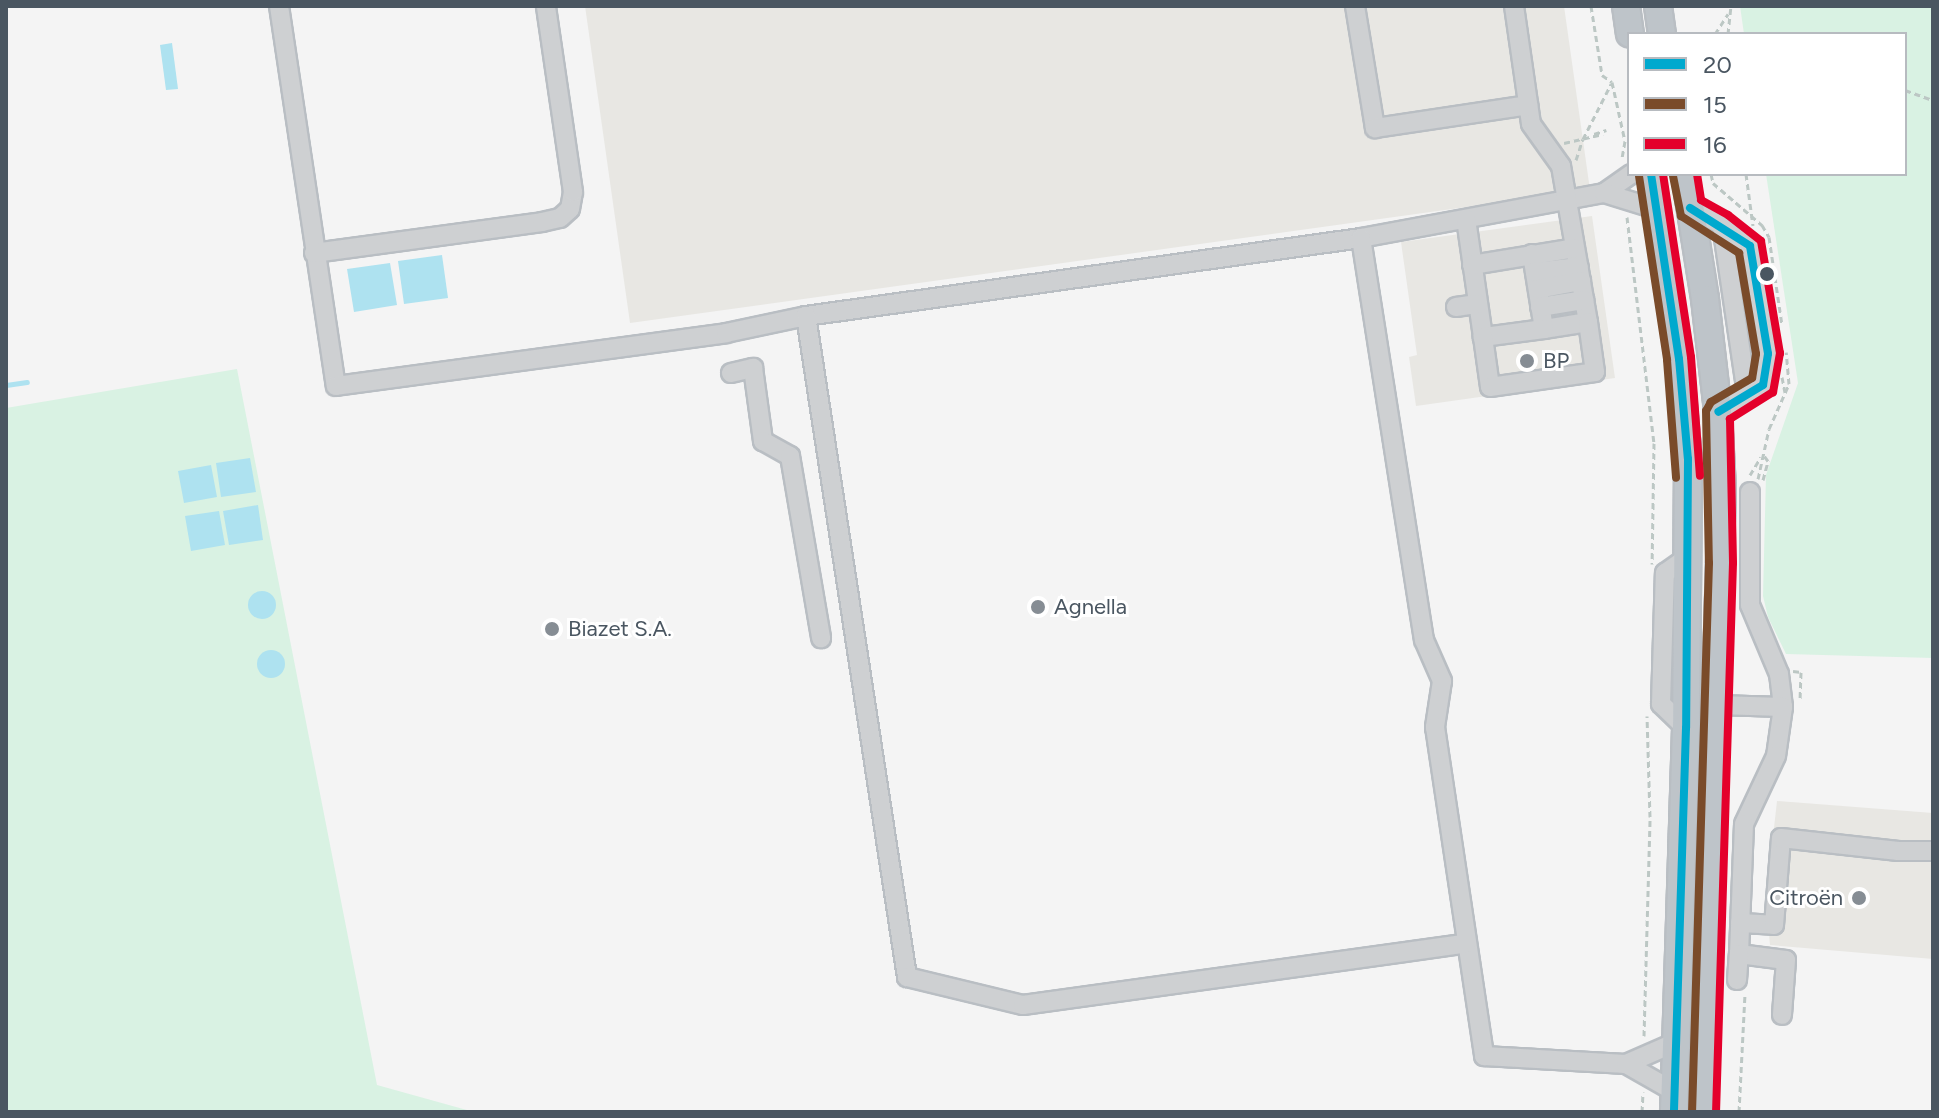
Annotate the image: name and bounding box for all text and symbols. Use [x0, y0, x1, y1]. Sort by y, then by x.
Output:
legend [1627, 32, 1907, 176]
text: 20 [1703, 50, 1732, 79]
text: 15 [1703, 90, 1727, 119]
text: 16 [1703, 130, 1727, 159]
unlabelled marker [1759, 266, 1775, 282]
place label: BP [1543, 348, 1569, 374]
marker: BP [1518, 352, 1536, 370]
place label: Agnella [1054, 594, 1127, 620]
marker: Agnella [1029, 598, 1047, 616]
place label: Biazet S.A. [568, 616, 672, 642]
marker: Biazet S.A. [543, 620, 561, 638]
place label: Citroën [1769, 885, 1843, 911]
marker: Citroën [1850, 889, 1868, 907]

